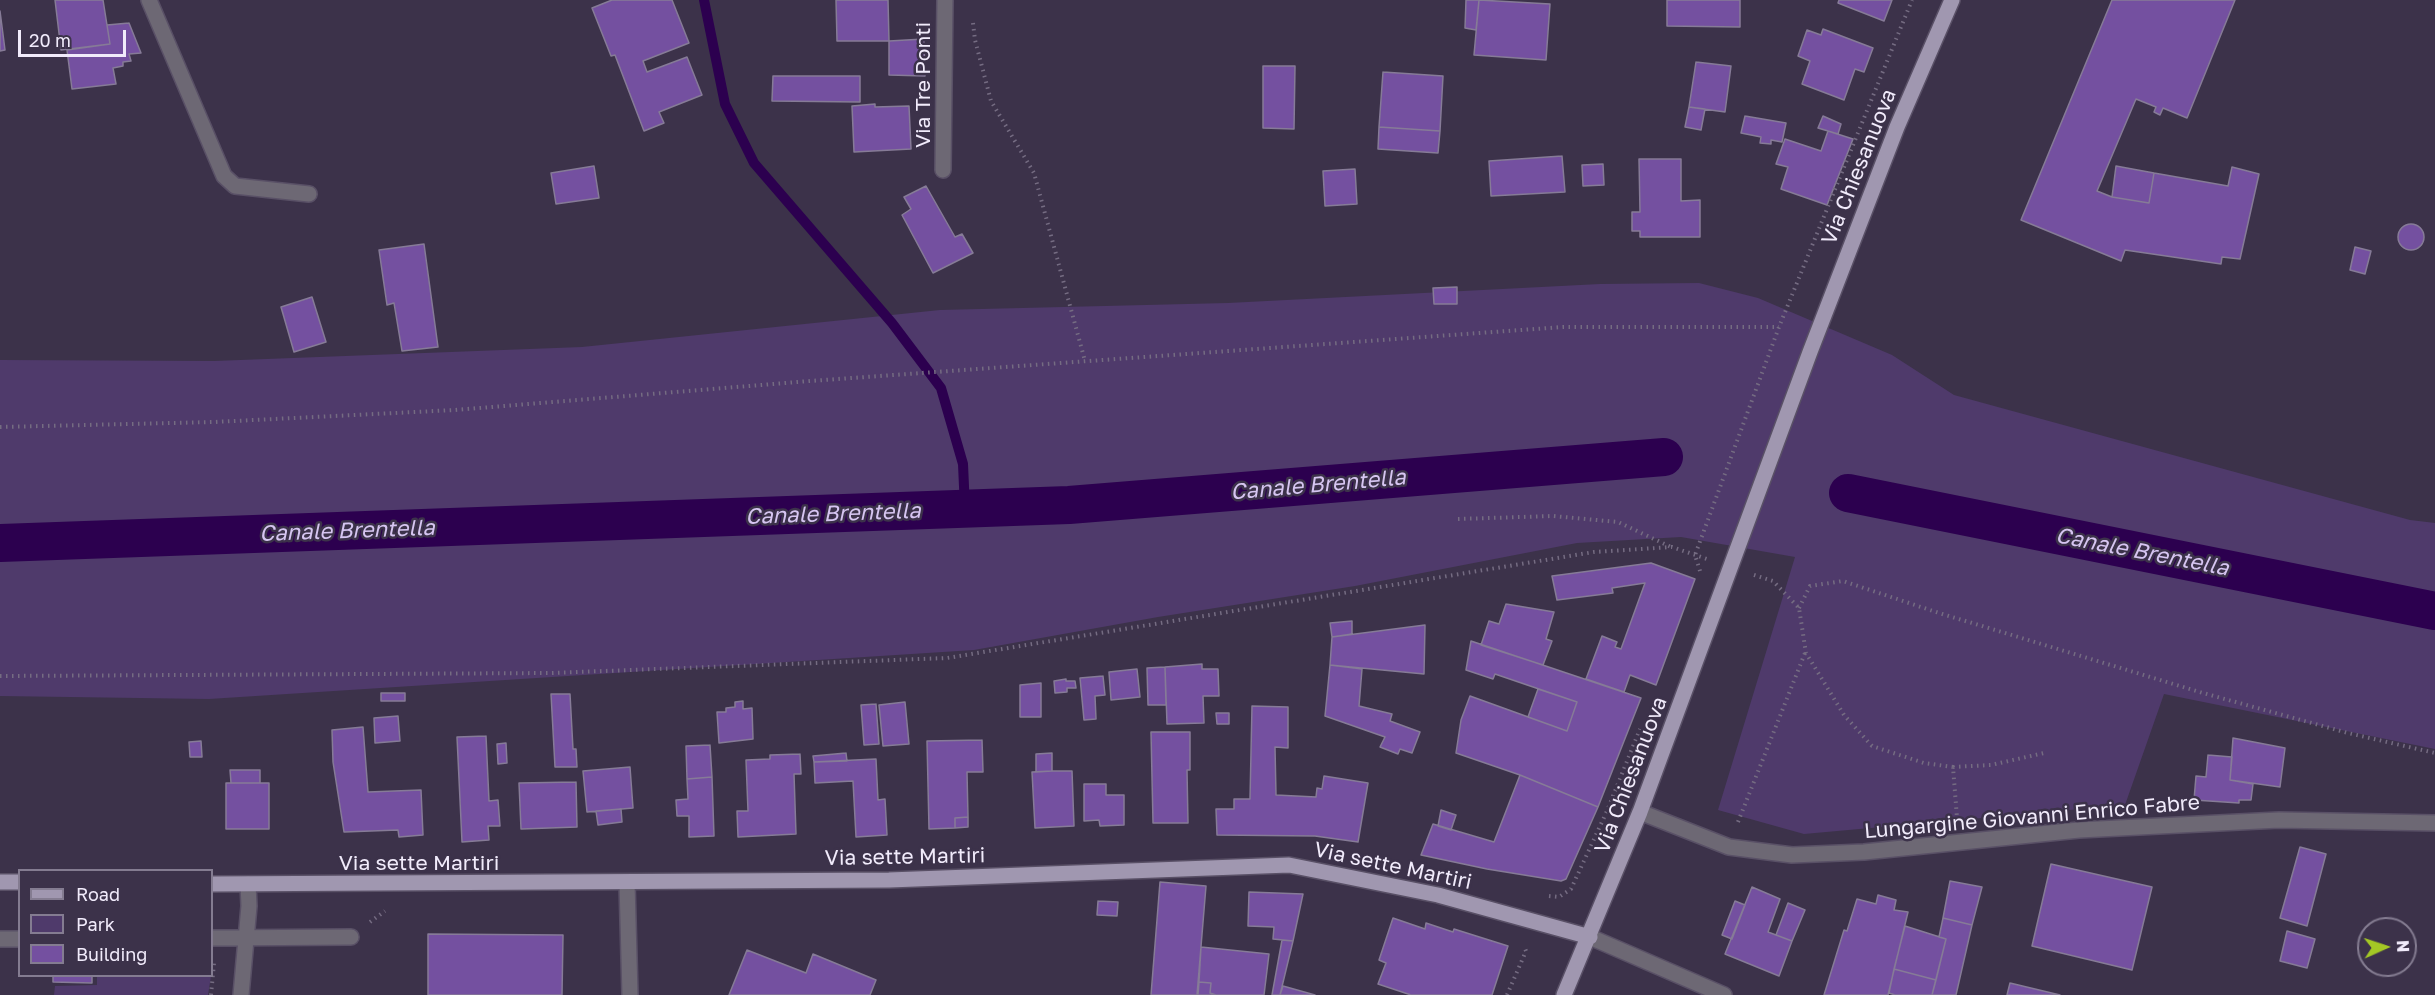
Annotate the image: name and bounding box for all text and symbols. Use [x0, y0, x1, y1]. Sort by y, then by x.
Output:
scale bar [21, 18, 129, 56]
street label: Via Tre Ponti [910, 22, 936, 148]
text: 20 m [29, 29, 71, 51]
street label: Via Chiesanuova [1816, 86, 1902, 248]
water label: Canale Brentella [1229, 464, 1407, 506]
water label: Canale Brentella [745, 498, 921, 530]
water label: Canale Brentella [259, 515, 435, 547]
water label: Canale Brentella [2053, 522, 2231, 582]
street label: Via Chiesanuova [1590, 693, 1672, 857]
street label: Lungargine Giovanni Enrico Fabre [1863, 790, 2201, 844]
street label: Via sette Martiri [1312, 837, 1474, 895]
street label: Via sette Martiri [825, 843, 985, 871]
street label: Via sette Martiri [339, 850, 499, 876]
legend [18, 869, 213, 977]
text: Road [76, 883, 120, 905]
text: Park [76, 913, 115, 935]
north arrow [2357, 917, 2417, 977]
text: N [2393, 940, 2413, 953]
text: Building [76, 943, 147, 965]

